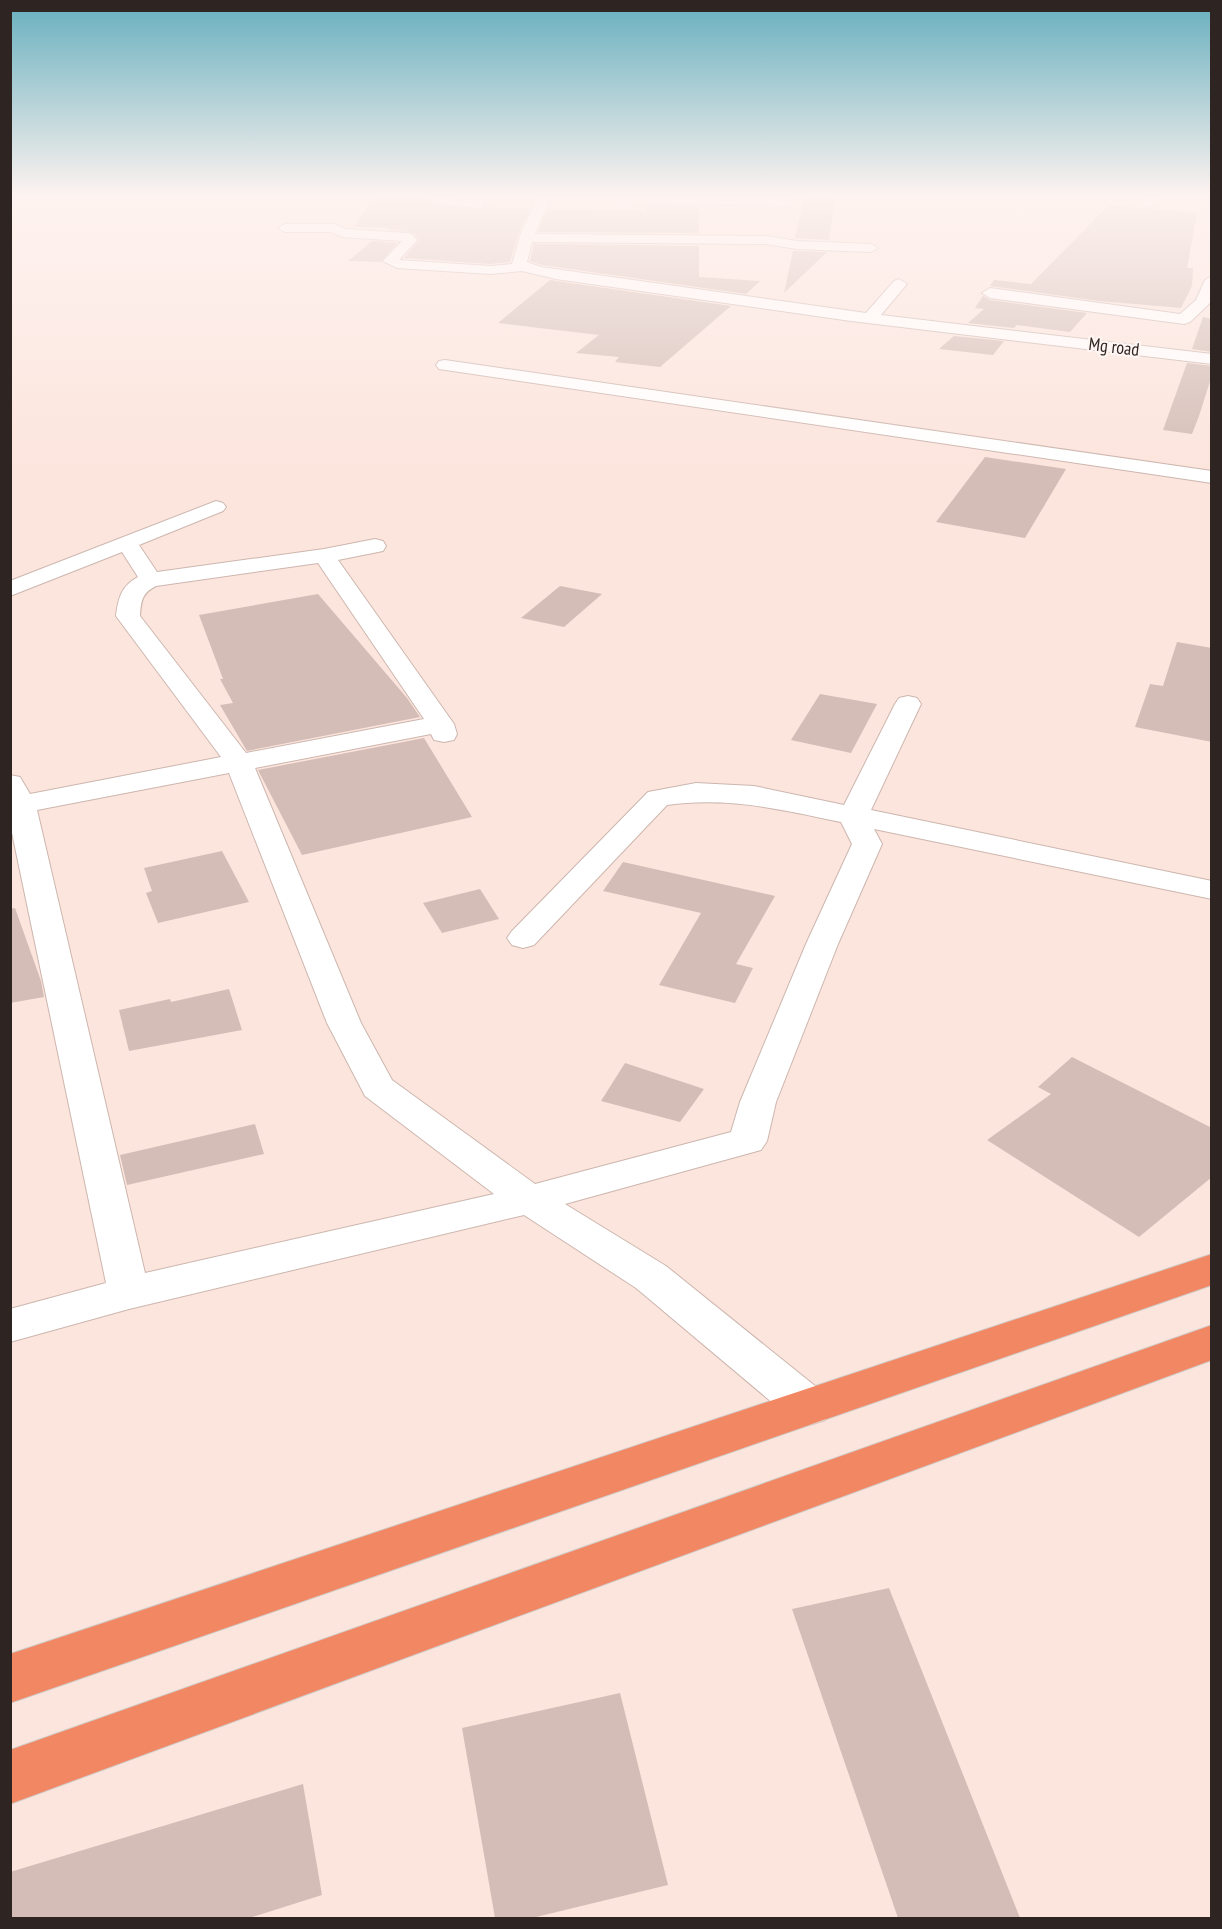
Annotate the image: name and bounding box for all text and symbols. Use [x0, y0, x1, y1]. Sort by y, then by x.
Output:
street label: Mg road [1087, 332, 1141, 361]

